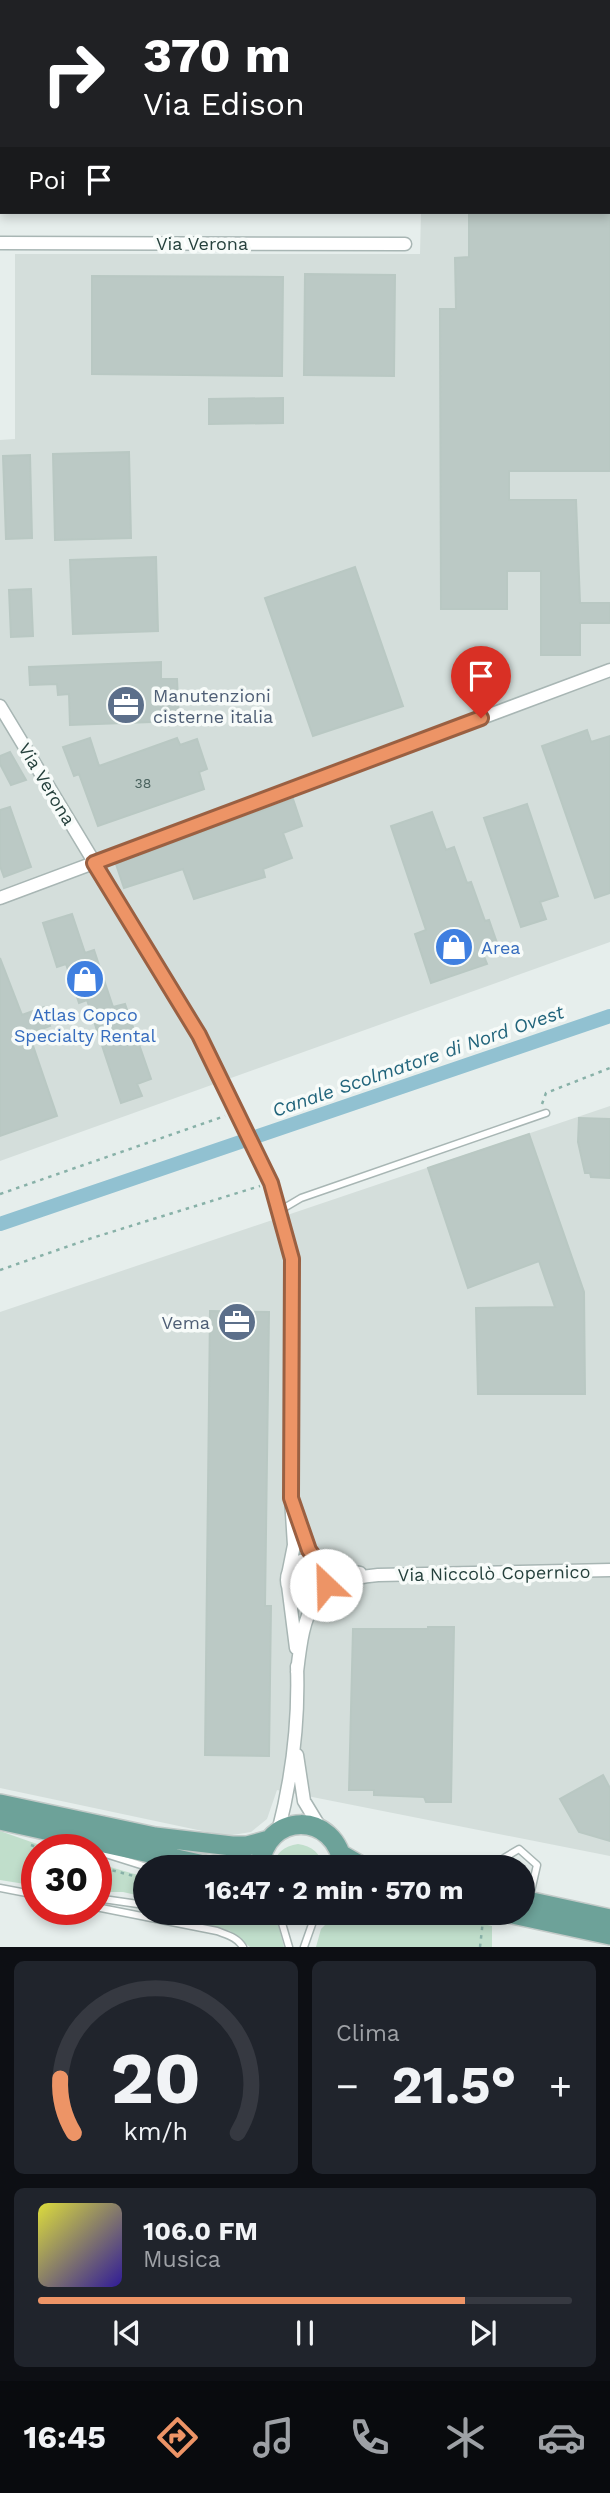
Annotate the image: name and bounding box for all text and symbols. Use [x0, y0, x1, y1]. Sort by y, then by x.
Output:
text: 370 m [143, 26, 291, 84]
icon: right [28, 28, 119, 119]
text: Via Edison [143, 85, 305, 123]
icon: arrive [80, 161, 118, 199]
text: Poi [28, 165, 66, 195]
street label: Via Verona [156, 233, 248, 254]
pin [451, 646, 511, 718]
icon: arrive [462, 657, 500, 695]
office icon: Manutenzioni cisterne italia [105, 684, 147, 726]
place label: Manutenzioni cisterne italia [153, 685, 273, 727]
street label: Via Verona [14, 739, 80, 829]
house number: 38 [135, 775, 151, 791]
shop icon: Area [433, 926, 475, 968]
place label: Area [481, 937, 521, 958]
shop icon: Atlas Copco Specialty Rental [64, 958, 106, 1000]
water label: Canale Scolmatore di Nord Ovest [269, 1000, 567, 1122]
place label: Atlas Copco Specialty Rental [14, 1004, 157, 1046]
office icon: Vema [216, 1301, 258, 1343]
place label: Vema [161, 1312, 210, 1333]
position arrow [289, 1548, 363, 1622]
street label: Via Niccolò Copernico [397, 1561, 591, 1585]
speed limit sign: 30 [21, 1834, 112, 1925]
text: 16:47 · 2 min · 570 m [205, 1875, 464, 1905]
text: Clima [336, 2020, 400, 2047]
text: 20 [111, 2036, 201, 2122]
text: 21.5° [392, 2055, 516, 2116]
text: − [336, 2064, 359, 2108]
text: + [549, 2064, 572, 2108]
text: km/h [124, 2117, 188, 2146]
text: 106.0 FM [143, 2216, 258, 2246]
text: Musica [143, 2246, 221, 2273]
icon: previous [108, 2314, 146, 2352]
icon: pause [286, 2314, 324, 2352]
icon: next [464, 2314, 502, 2352]
icon: directions [153, 2413, 202, 2462]
icon: music [249, 2413, 298, 2462]
icon: phone [345, 2413, 394, 2462]
icon: climate [441, 2413, 490, 2462]
icon: car [537, 2413, 586, 2462]
text: 16:45 [24, 2418, 106, 2456]

